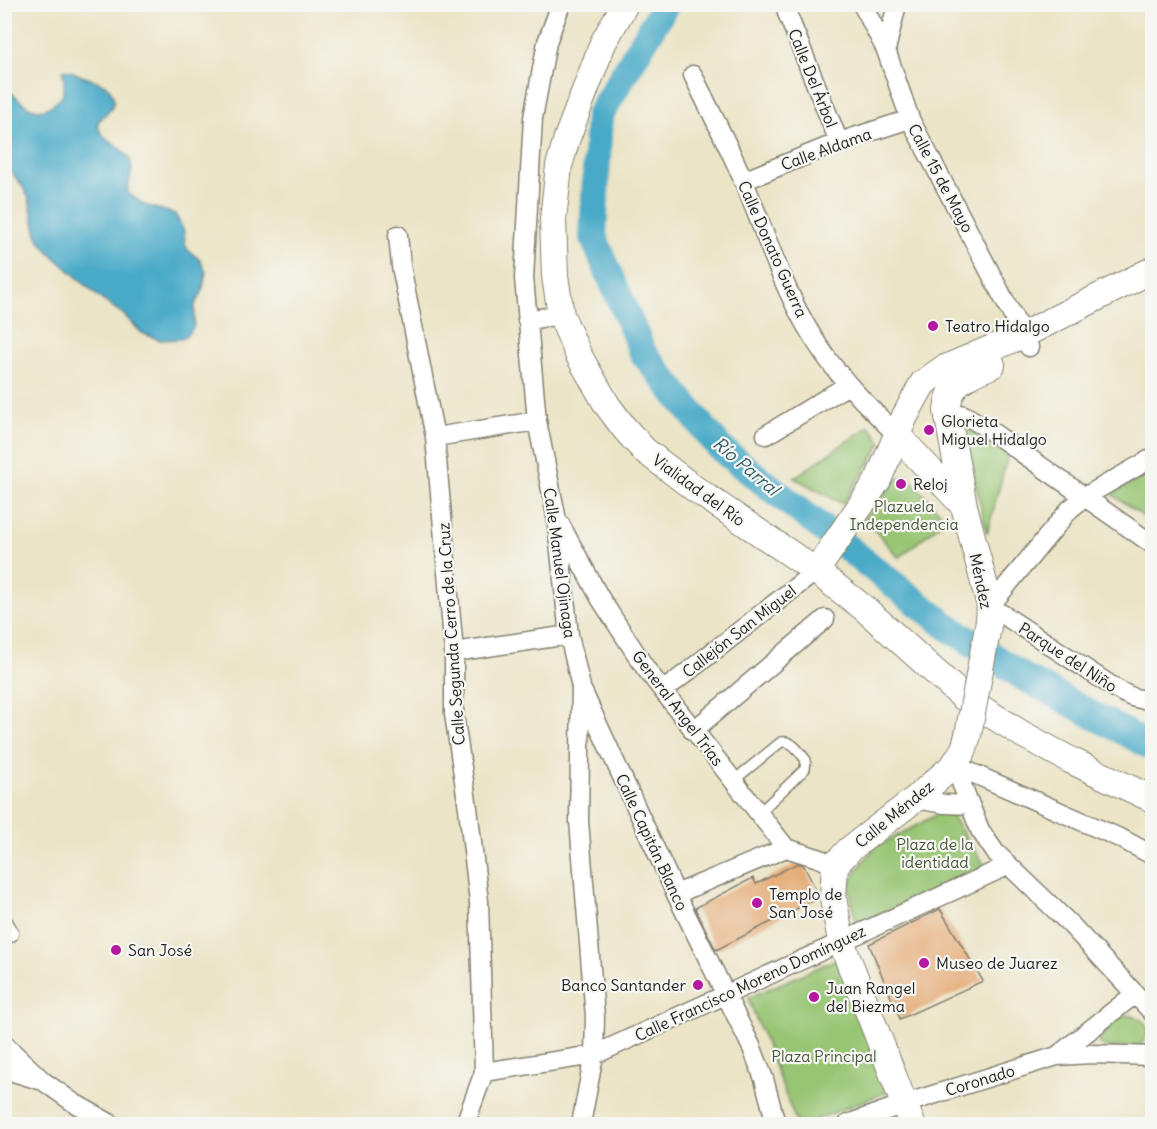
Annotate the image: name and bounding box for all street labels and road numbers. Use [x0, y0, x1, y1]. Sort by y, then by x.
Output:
street label: Calle Del Árbol [784, 26, 842, 130]
street label: Calle 15 de Mayo [904, 120, 978, 236]
street label: Calle Aldama [778, 123, 874, 175]
street label: Calle Donato Guerra [734, 178, 812, 320]
street label: Vialidad del Río [649, 450, 749, 530]
street label: Calle Manuel Ojinaga [540, 487, 580, 639]
street label: Calle Segunda Cerro de la Cruz [433, 522, 469, 746]
street label: Méndez [965, 551, 997, 611]
street label: Callejón San Miguel [678, 580, 800, 682]
street label: Parque del Niño [1015, 618, 1121, 696]
street label: General Angel Trías [628, 646, 728, 770]
street label: Calle Capitán Blanco [612, 771, 692, 913]
street label: Calle Méndez [851, 776, 938, 852]
street label: Calle Francisco Moreno Domínguez [631, 920, 869, 1045]
street label: Coronado [943, 1060, 1017, 1100]

